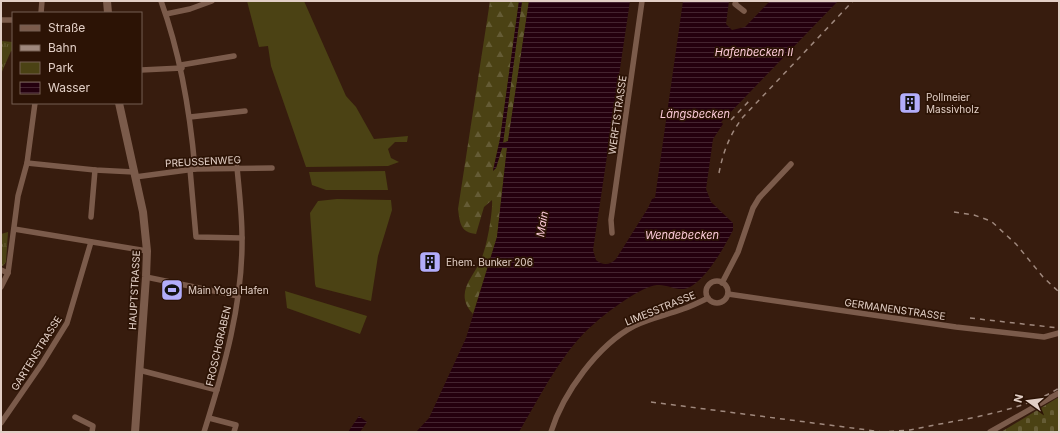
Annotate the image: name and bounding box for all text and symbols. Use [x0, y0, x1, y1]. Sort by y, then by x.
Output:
legend [12, 12, 142, 104]
text: Straße [48, 20, 85, 35]
text: Bahn [48, 40, 77, 55]
water label: Hafenbecken II [715, 45, 793, 59]
text: Park [48, 60, 74, 75]
street label: WERFTSTRASSE [606, 75, 628, 155]
text: Wasser [48, 80, 91, 95]
building icon: Pollmeier Massivholz [897, 90, 923, 116]
place label: Pollmeier Massivholz [926, 91, 979, 115]
water label: Längsbecken [660, 107, 730, 121]
street label: PREUSSENWEG [165, 153, 241, 169]
water label: Main [533, 210, 551, 238]
water label: Wendebecken [645, 228, 720, 242]
building icon: Ehem. Bunker 206 [417, 249, 443, 275]
street label: HAUPTSTRASSE [126, 250, 142, 330]
place label: Ehem. Bunker 206 [446, 256, 533, 268]
sports icon: Main Yoga Hafen [159, 277, 185, 303]
place label: Main Yoga Hafen [188, 284, 269, 296]
street label: LIMESSTRASSE [623, 288, 697, 328]
street label: GERMANENSTRASSE [844, 296, 946, 322]
street label: FROSCHGRABEN [203, 305, 233, 387]
street label: GARTENSTRASSE [8, 314, 64, 392]
north arrow [1008, 381, 1048, 421]
text: N [1010, 393, 1026, 404]

